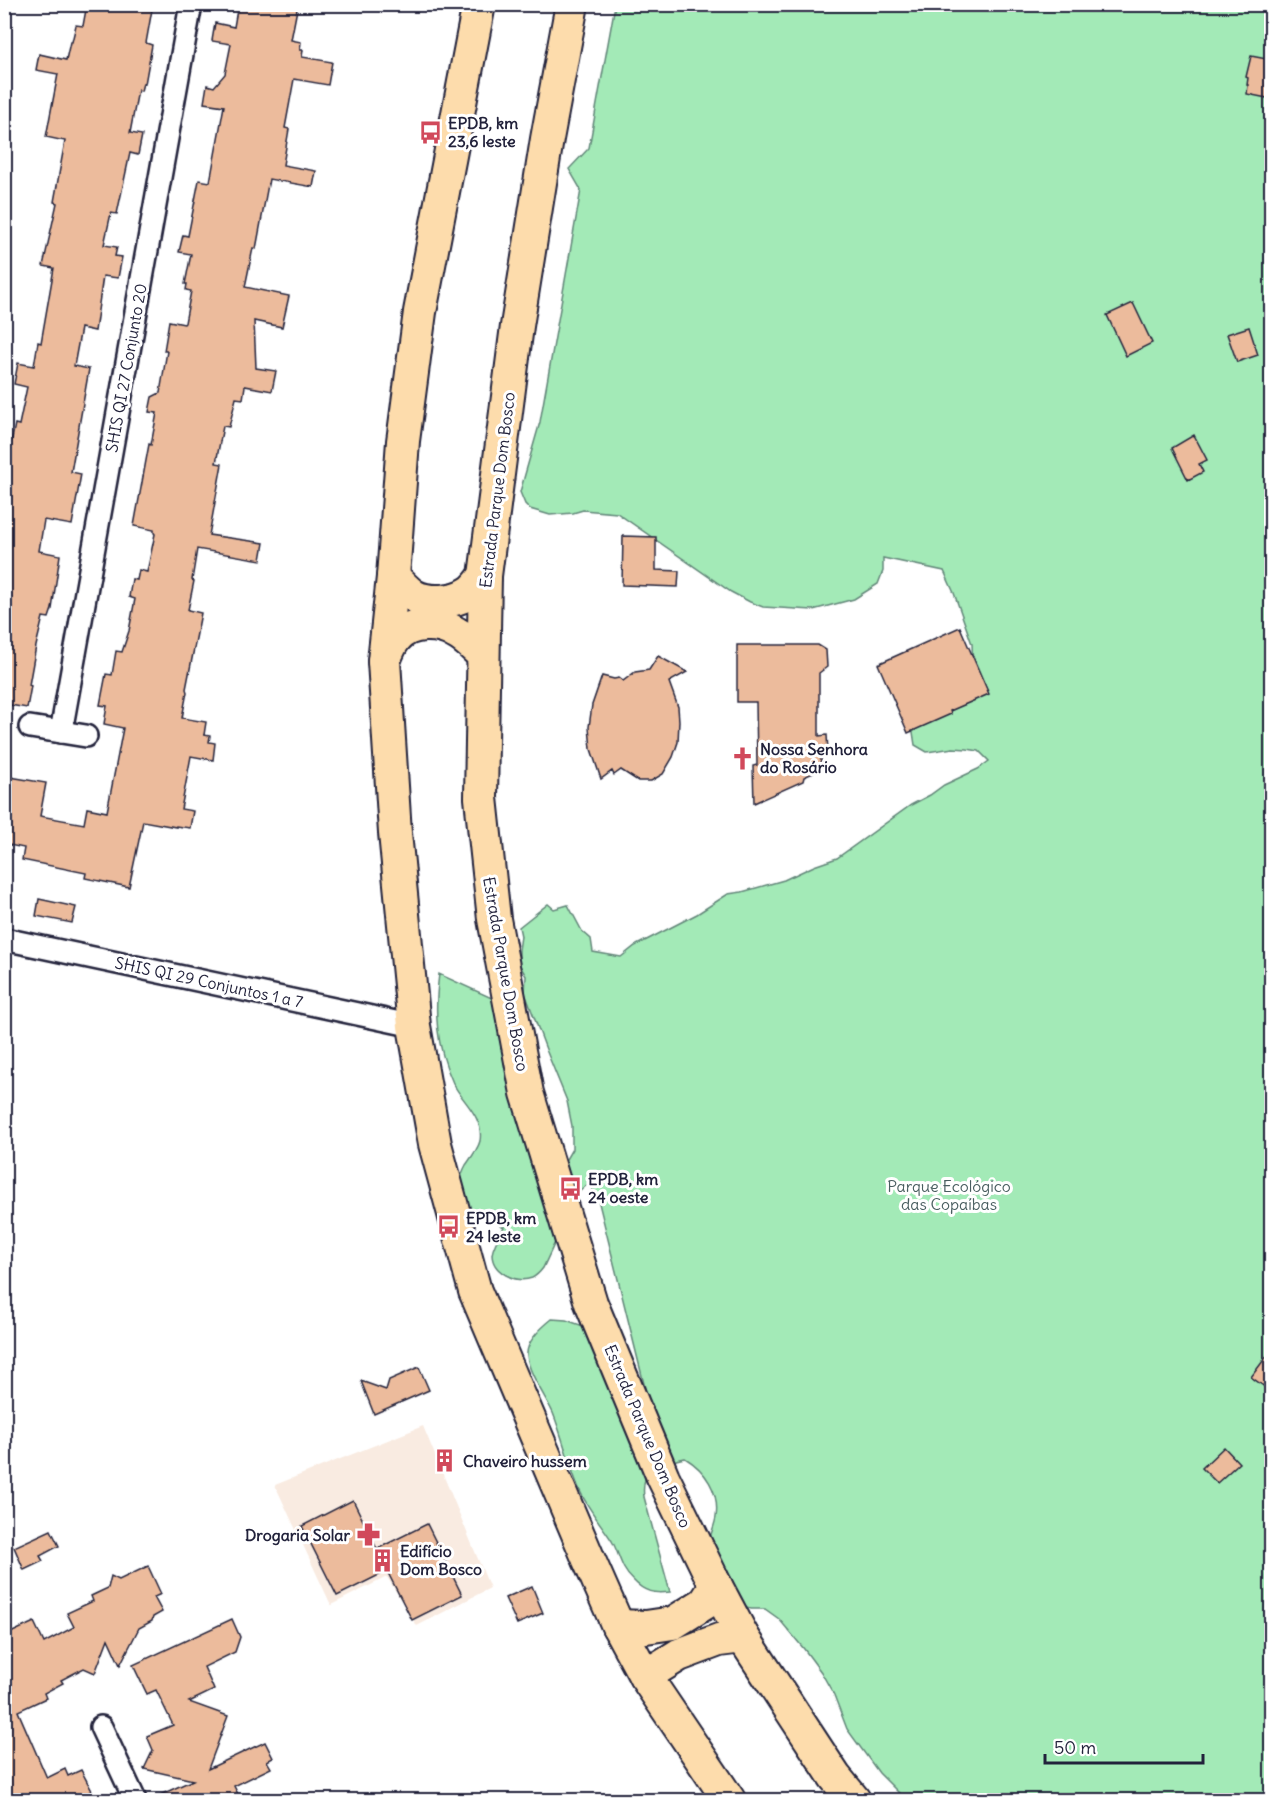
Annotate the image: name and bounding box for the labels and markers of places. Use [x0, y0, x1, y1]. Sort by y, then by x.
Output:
place label: EPDB, km 23,6 leste [448, 113, 518, 151]
bus stop icon: EPDB, km 23,6 leste [417, 119, 443, 145]
place label: Nossa Senhora do Rosário [760, 739, 868, 777]
church icon: Nossa Senhora do Rosário [729, 745, 755, 771]
place label: EPDB, km 24 oeste [588, 1169, 658, 1207]
bus stop icon: EPDB, km 24 oeste [557, 1175, 583, 1201]
place label: EPDB, km 24 leste [466, 1208, 536, 1246]
bus stop icon: EPDB, km 24 leste [435, 1214, 461, 1240]
building icon: Chaveiro hussem [432, 1448, 458, 1474]
place label: Chaveiro hussem [463, 1451, 587, 1471]
pharmacy icon: Drogaria Solar [355, 1522, 381, 1548]
place label: Drogaria Solar [245, 1525, 350, 1546]
place label: Edifício Dom Bosco [400, 1541, 482, 1579]
building icon: Edifício Dom Bosco [369, 1547, 395, 1573]

